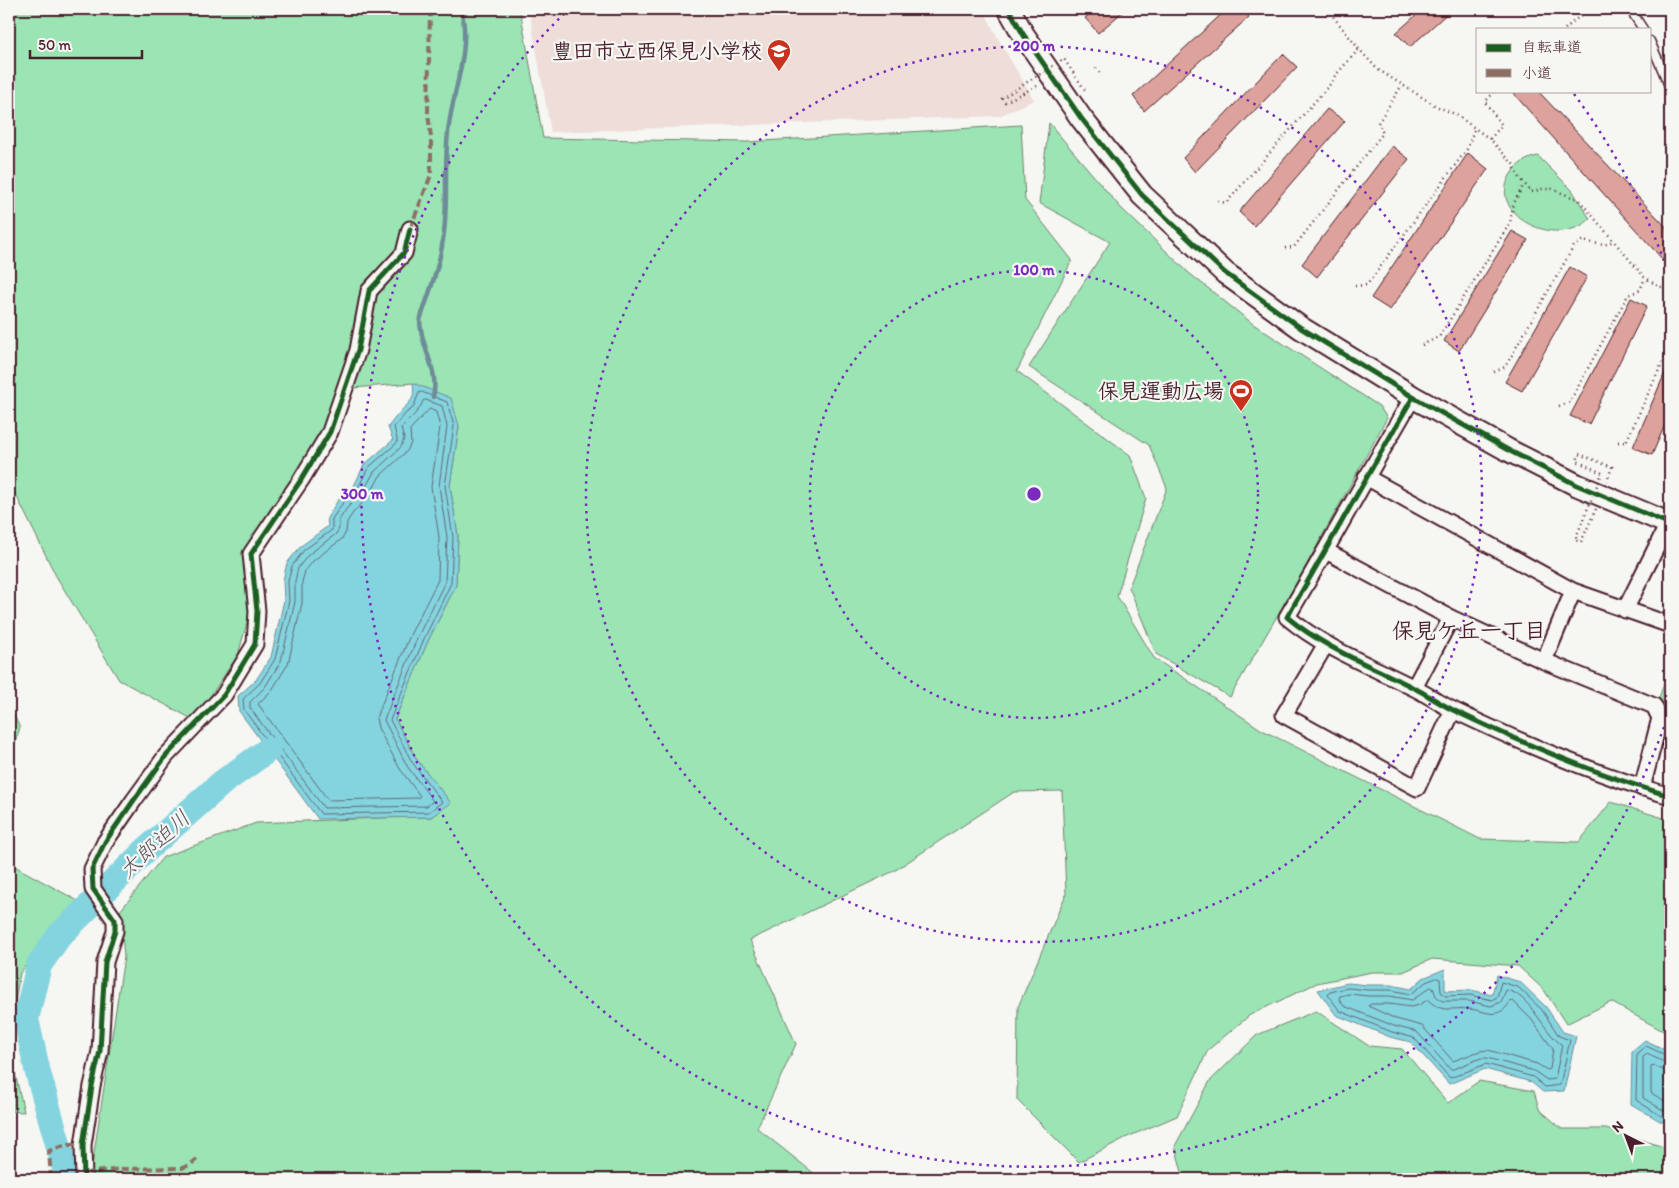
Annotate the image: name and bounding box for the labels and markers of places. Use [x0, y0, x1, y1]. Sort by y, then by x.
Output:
place label: 豊田市立西保見小学校 [552, 38, 762, 63]
school or university icon: 豊田市立西保見小学校 [766, 38, 792, 72]
place label: 保見運動広場 [1098, 378, 1224, 403]
sports icon: 保見運動広場 [1228, 378, 1254, 412]
centre of rings [1025, 485, 1043, 503]

